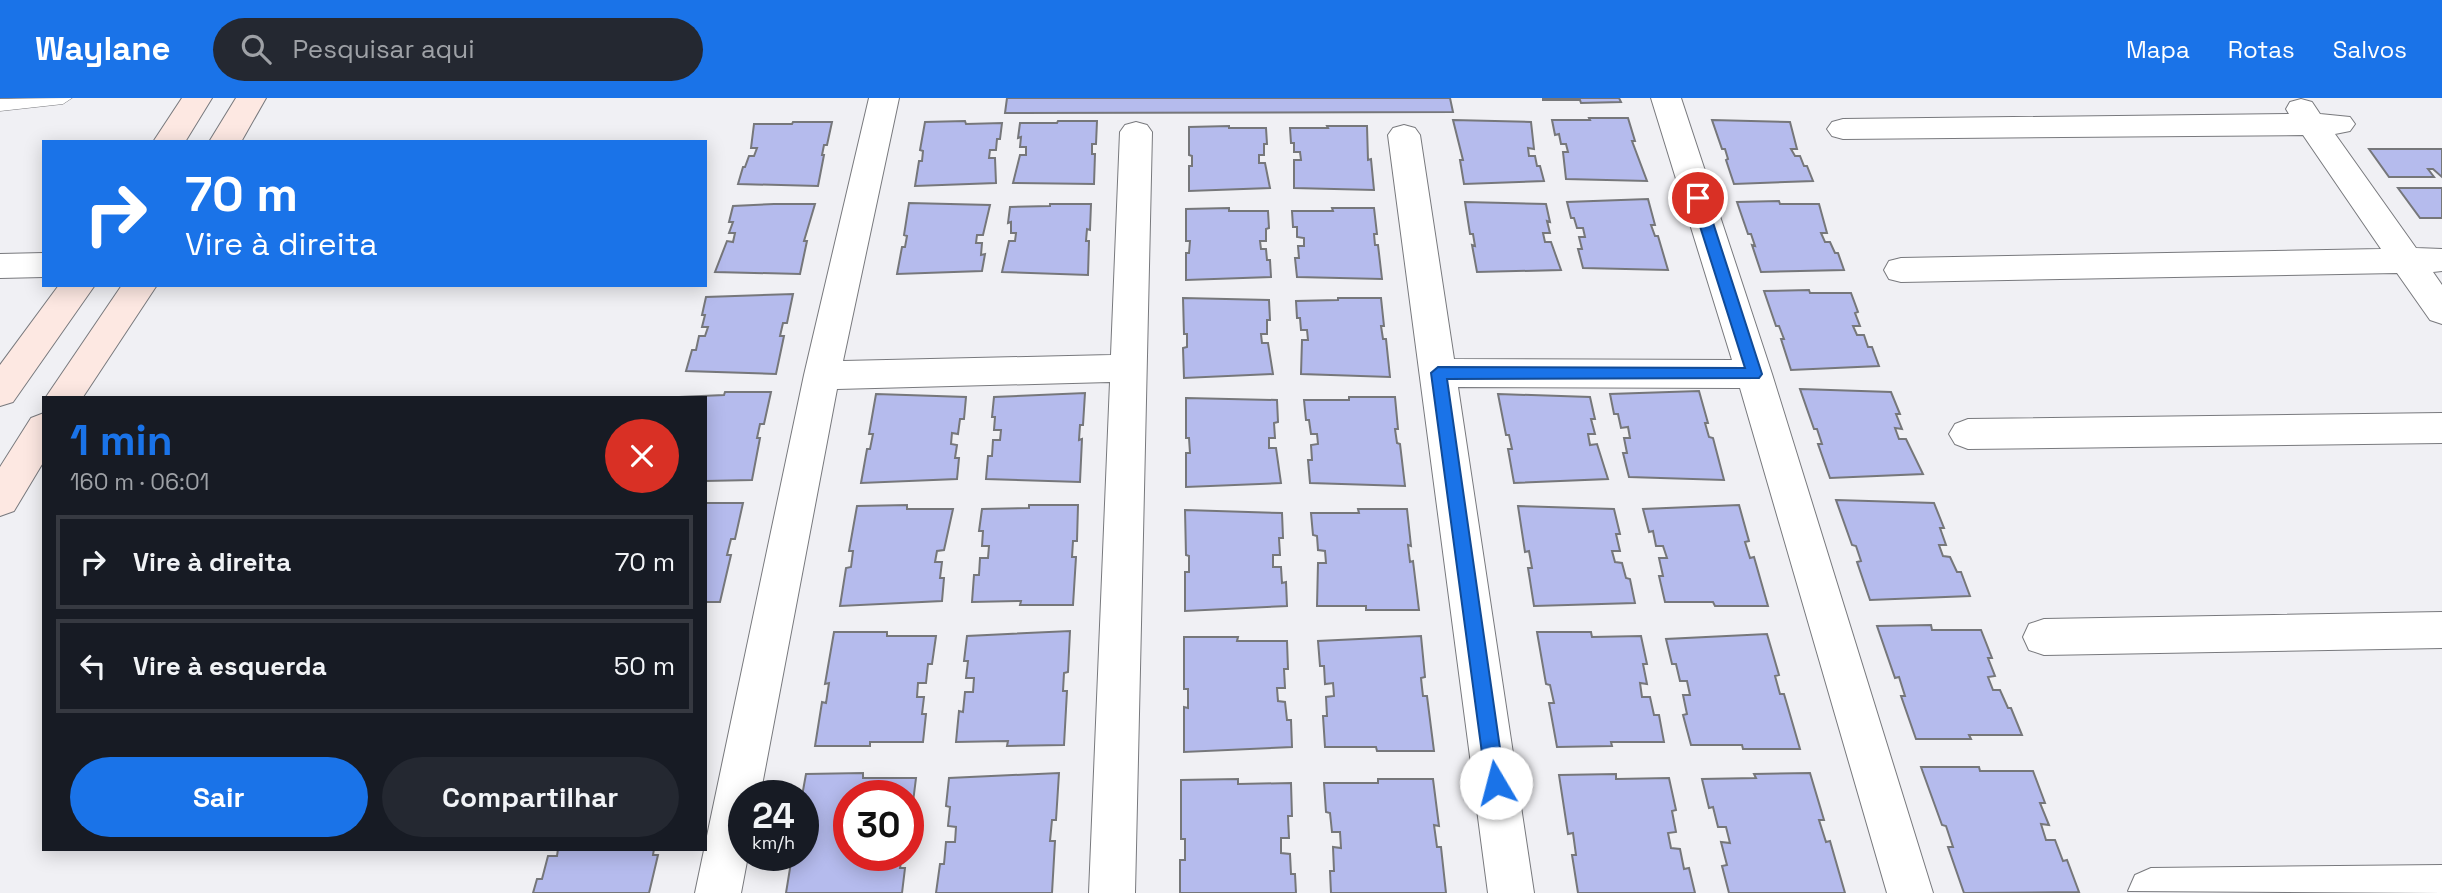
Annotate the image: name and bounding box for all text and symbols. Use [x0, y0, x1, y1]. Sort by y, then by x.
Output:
search box [213, 18, 703, 81]
text: Waylane [35, 28, 171, 70]
icon: search [237, 30, 275, 68]
text: Pesquisar aqui [293, 32, 475, 66]
text: Mapa [2126, 34, 2190, 65]
text: Rotas [2228, 34, 2295, 65]
text: Salvos [2333, 34, 2407, 65]
text: 70 m [185, 163, 298, 225]
icon: right [70, 168, 161, 259]
pin [1668, 168, 1728, 228]
icon: arrive [1679, 179, 1717, 217]
text: Vire à direita [185, 224, 378, 264]
text: 1 min [70, 414, 173, 467]
button: close [605, 419, 679, 493]
text: 160 m · 06:01 [70, 467, 209, 497]
icon: right [74, 543, 112, 581]
text: Vire à direita [133, 545, 291, 579]
text: 70 m [615, 545, 675, 579]
icon: left [74, 647, 112, 685]
text: Vire à esquerda [133, 649, 327, 683]
text: 50 m [614, 649, 675, 683]
position arrow [1459, 746, 1533, 820]
button: Sair [70, 757, 368, 837]
button: Compartilhar [382, 757, 679, 837]
speed limit sign: 30 [833, 780, 924, 871]
text: 24 [752, 794, 795, 838]
text: km/h [752, 831, 795, 854]

